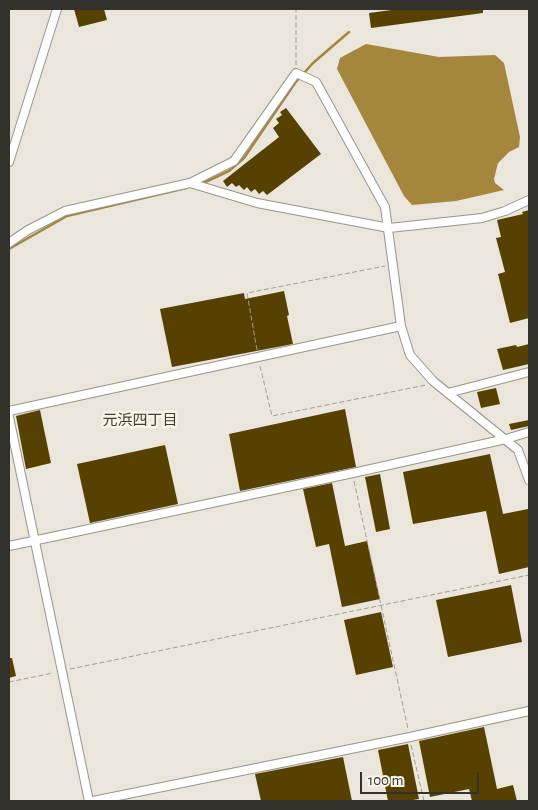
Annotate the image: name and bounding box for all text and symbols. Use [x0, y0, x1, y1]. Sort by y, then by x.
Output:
district label: 元浜四丁目 [103, 411, 177, 429]
scale bar [363, 762, 482, 794]
text: 100 m [368, 773, 403, 788]

